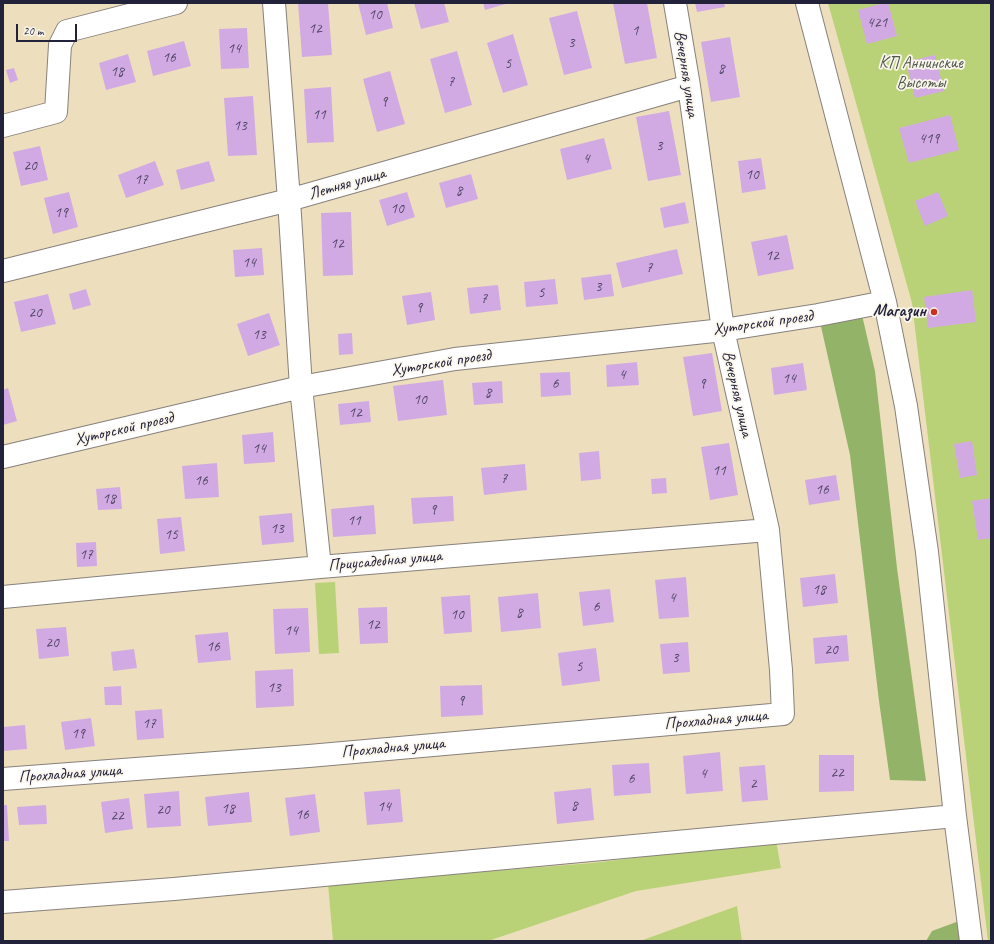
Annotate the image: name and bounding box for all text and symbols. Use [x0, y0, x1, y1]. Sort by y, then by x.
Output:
house number: 10 [368, 6, 382, 24]
house number: 421 [867, 14, 887, 32]
scale bar [18, 16, 79, 42]
house number: 12 [308, 20, 322, 38]
house number: 1 [632, 22, 638, 40]
text: 20 m [23, 23, 43, 39]
street label: Вечерняя улица [669, 29, 703, 119]
house number: 3 [568, 34, 574, 52]
house number: 14 [227, 40, 241, 58]
house number: 16 [162, 49, 176, 67]
park label: КП Аннинские Высоты [879, 54, 963, 94]
house number: 5 [505, 55, 511, 73]
house number: 8 [718, 60, 724, 78]
house number: 18 [110, 63, 124, 81]
house number: 7 [448, 73, 454, 91]
house number: 9 [381, 93, 387, 111]
house number: 11 [312, 106, 326, 124]
house number: 13 [233, 117, 247, 135]
house number: 419 [919, 130, 939, 148]
house number: 3 [656, 137, 662, 155]
house number: 4 [583, 150, 589, 168]
house number: 20 [23, 157, 37, 175]
street label: Летняя улица [306, 163, 388, 205]
house number: 10 [745, 166, 759, 184]
house number: 17 [134, 171, 148, 189]
house number: 8 [456, 182, 462, 200]
house number: 10 [390, 200, 404, 218]
house number: 19 [54, 204, 68, 222]
house number: 12 [330, 235, 344, 253]
house number: 12 [765, 247, 779, 265]
house number: 14 [242, 254, 256, 272]
house number: 7 [646, 259, 652, 277]
house number: 3 [595, 278, 601, 296]
house number: 5 [538, 284, 544, 302]
house number: 7 [481, 290, 487, 308]
house number: 9 [416, 299, 422, 317]
place label: Магазин [873, 302, 926, 322]
house number: 20 [28, 304, 42, 322]
street label: Хуторской проезд [712, 306, 814, 340]
marker: Магазин [929, 307, 939, 317]
house number: 13 [252, 326, 266, 344]
street label: Хуторской проезд [390, 345, 492, 381]
street label: Вечерняя улица [717, 349, 757, 439]
house number: 4 [619, 366, 625, 384]
house number: 14 [782, 370, 796, 388]
house number: 6 [552, 375, 558, 393]
house number: 9 [699, 375, 705, 393]
house number: 8 [485, 384, 491, 402]
house number: 10 [413, 391, 427, 409]
house number: 12 [348, 404, 362, 422]
street label: Хуторской проезд [73, 408, 175, 450]
house number: 14 [252, 440, 266, 458]
house number: 11 [712, 462, 726, 480]
house number: 7 [501, 470, 507, 488]
house number: 16 [194, 472, 208, 490]
house number: 16 [815, 481, 829, 499]
house number: 18 [102, 490, 116, 508]
house number: 9 [430, 501, 436, 519]
house number: 11 [347, 512, 361, 530]
house number: 13 [270, 520, 284, 538]
house number: 15 [164, 526, 178, 544]
house number: 17 [79, 546, 93, 564]
street label: Приусадебная улица [327, 546, 443, 576]
house number: 18 [812, 581, 826, 599]
house number: 4 [669, 589, 675, 607]
house number: 6 [593, 598, 599, 616]
house number: 8 [516, 604, 522, 622]
house number: 10 [450, 606, 464, 624]
house number: 12 [366, 616, 380, 634]
house number: 14 [284, 622, 298, 640]
house number: 20 [45, 634, 59, 652]
house number: 16 [206, 638, 220, 656]
house number: 20 [824, 641, 838, 659]
house number: 3 [672, 649, 678, 667]
house number: 5 [576, 658, 582, 676]
house number: 13 [267, 679, 281, 697]
house number: 9 [458, 692, 464, 710]
street label: Прохладная улица [664, 705, 768, 735]
house number: 17 [142, 715, 156, 733]
house number: 19 [71, 725, 85, 743]
street label: Прохладная улица [341, 733, 445, 763]
street label: Прохладная улица [18, 760, 122, 788]
house number: 22 [830, 764, 844, 782]
house number: 4 [700, 765, 706, 783]
house number: 6 [628, 770, 634, 788]
house number: 2 [750, 775, 756, 793]
house number: 8 [571, 797, 577, 815]
house number: 14 [377, 798, 391, 816]
house number: 18 [221, 800, 235, 818]
house number: 20 [156, 801, 170, 819]
house number: 16 [295, 806, 309, 824]
house number: 22 [110, 807, 124, 825]

